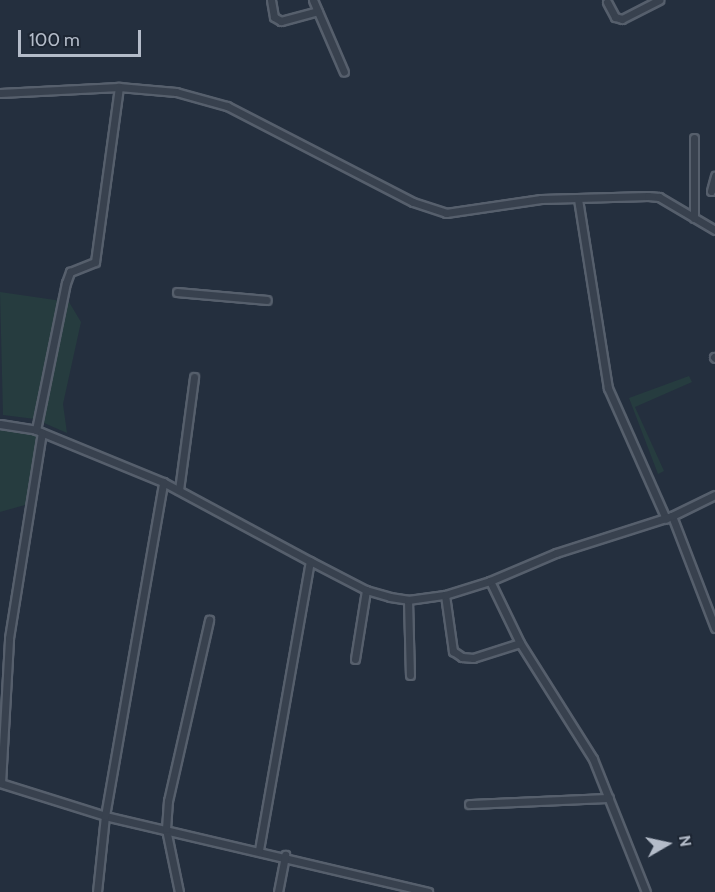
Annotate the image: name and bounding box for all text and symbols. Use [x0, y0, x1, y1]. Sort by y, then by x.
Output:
scale bar [21, 18, 144, 56]
text: 100 m [29, 29, 80, 51]
north arrow [637, 814, 697, 874]
text: N [675, 834, 696, 848]

